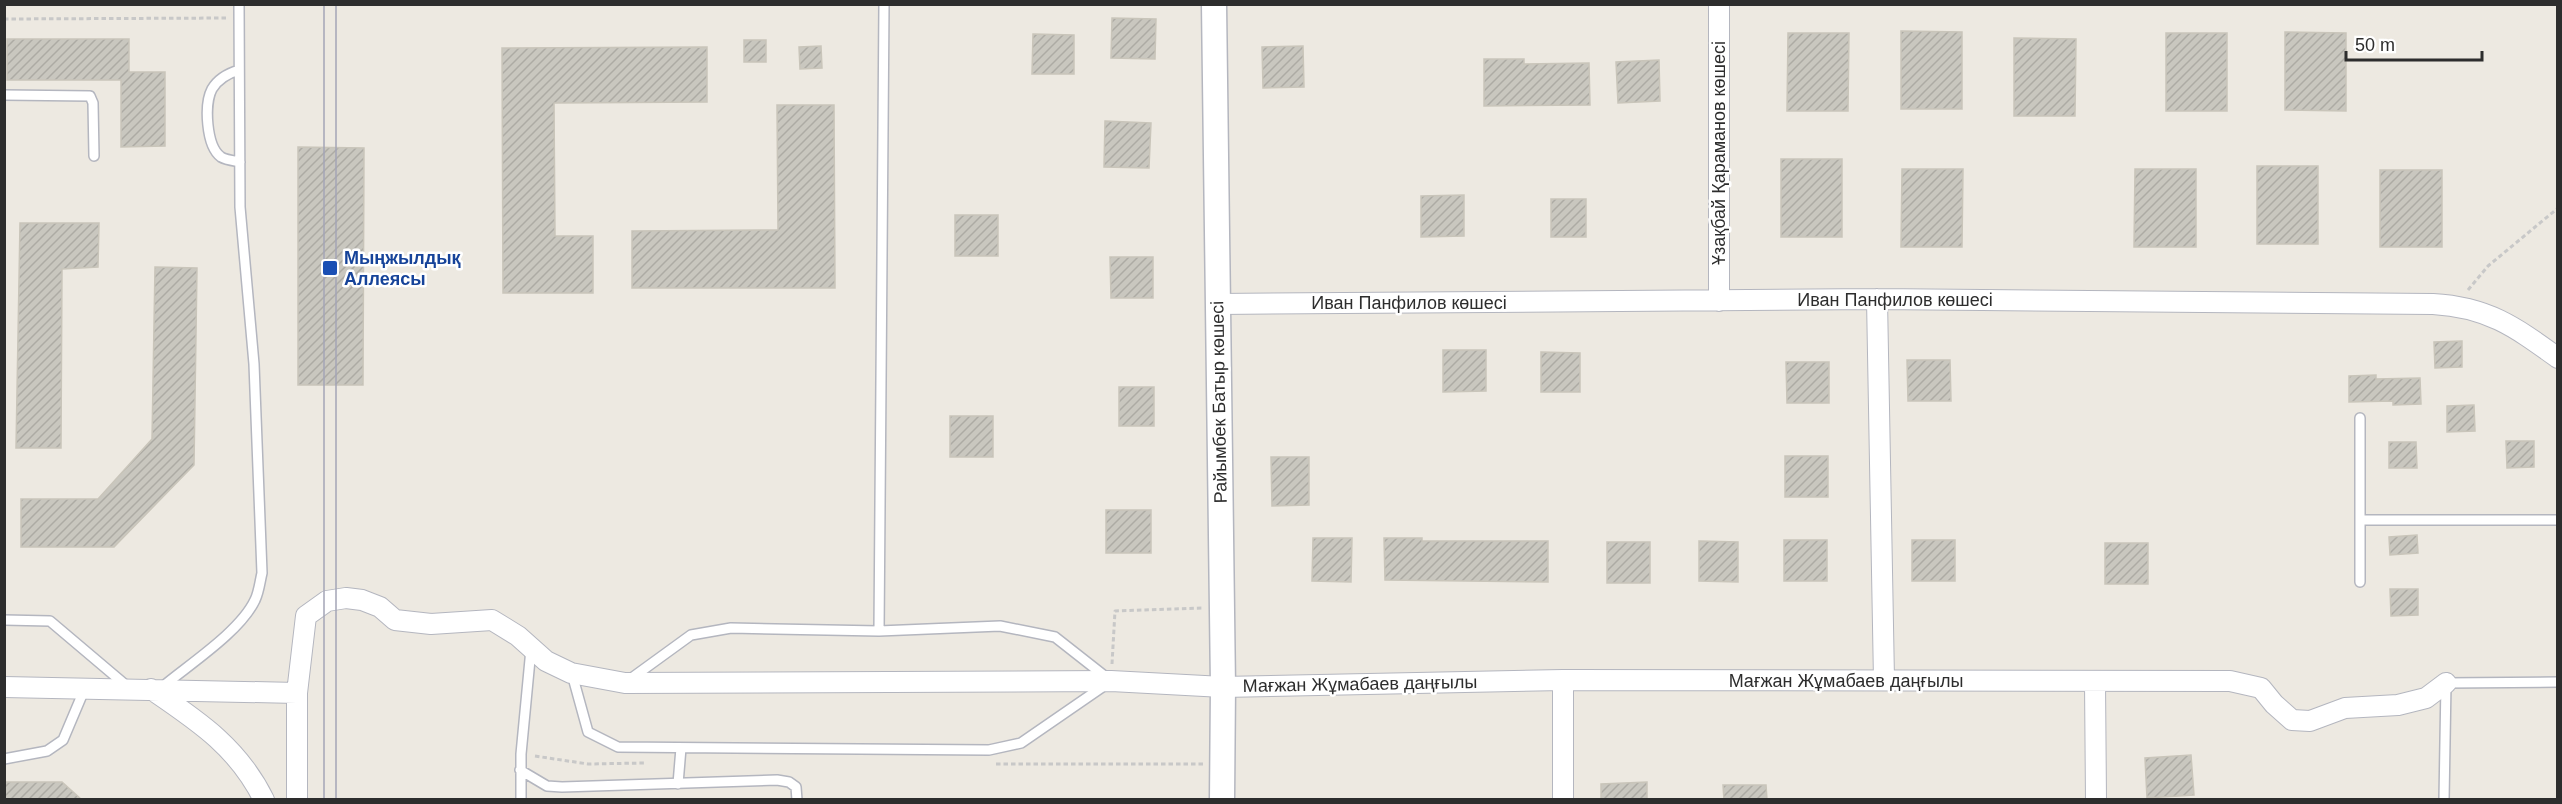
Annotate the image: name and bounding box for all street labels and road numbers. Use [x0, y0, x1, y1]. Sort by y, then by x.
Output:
street label: Ұзақбай Қараманов көшесі [1709, 41, 1729, 265]
street label: Иван Панфилов көшесі [1797, 290, 1993, 310]
street label: Иван Панфилов көшесі [1311, 293, 1507, 313]
street label: Райымбек Батыр көшесі [1207, 301, 1231, 503]
street label: Мағжан Жұмабаев даңғылы [1729, 671, 1963, 691]
street label: Мағжан Жұмабаев даңғылы [1243, 672, 1477, 696]

